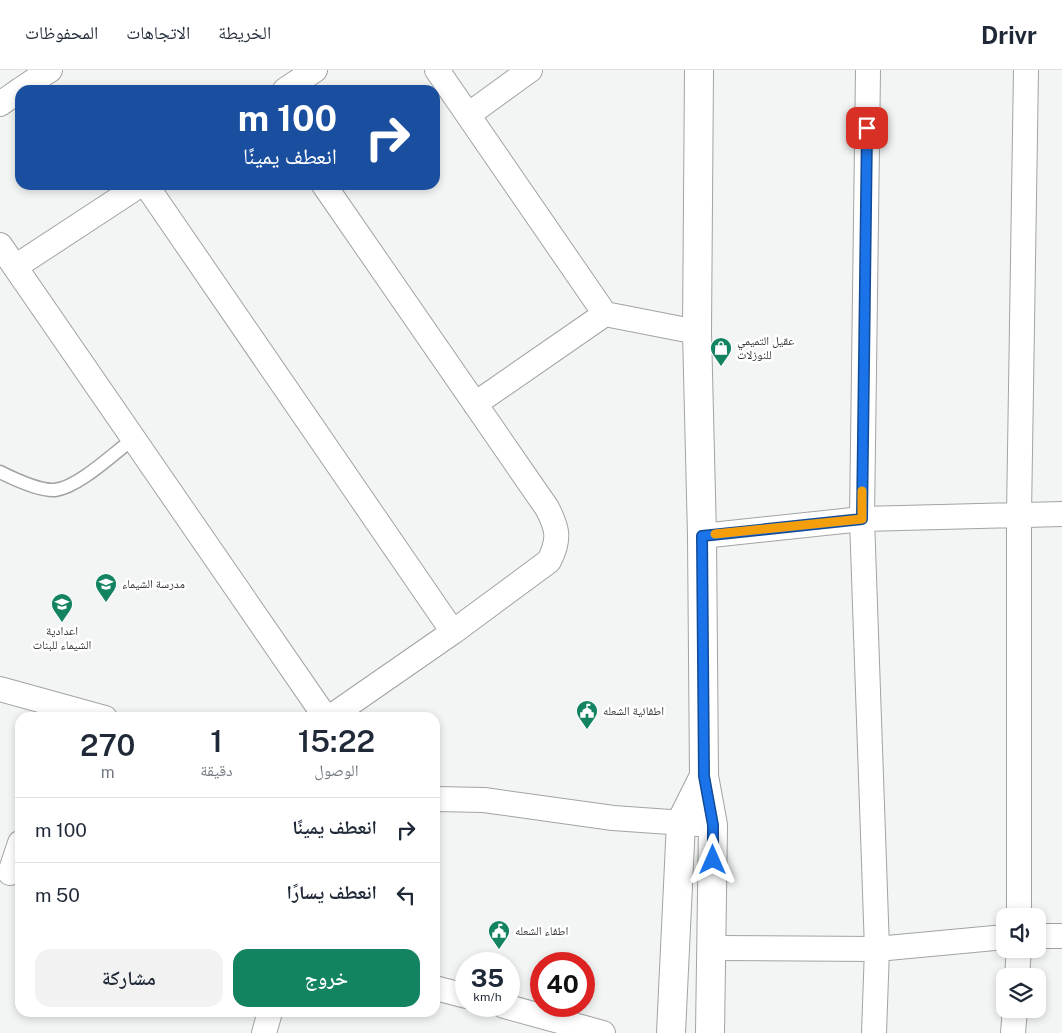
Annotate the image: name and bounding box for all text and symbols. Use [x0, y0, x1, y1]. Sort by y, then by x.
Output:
text: Drivr [981, 21, 1037, 49]
text: المحفوظات [25, 22, 98, 43]
text: الاتجاهات [126, 22, 190, 43]
text: الخريطة [218, 22, 271, 43]
text: 100 m [238, 98, 337, 139]
icon: right [355, 105, 420, 170]
pin [846, 107, 888, 149]
icon: arrive [853, 114, 881, 142]
text: انعطف يمينًا [243, 143, 337, 169]
place label: عقيل التميمي للنوزلات [737, 334, 794, 362]
shop icon: عقيل التميمي للنوزلات [709, 336, 733, 367]
school or university icon: مدرسة الشيماء [94, 572, 118, 603]
place label: مدرسة الشيماء [122, 577, 185, 591]
school or university icon: اعدادية الشيماء للبنات [50, 592, 74, 623]
place label: اعدادية الشيماء للبنات [33, 624, 91, 652]
public building icon: اطفائية الشعله [575, 699, 599, 730]
place label: اطفائية الشعله [603, 704, 664, 718]
text: 1 [210, 723, 223, 759]
text: 15:22 [298, 723, 375, 759]
text: 270 [80, 727, 135, 763]
text: دقيقة [200, 761, 233, 780]
text: الوصول [314, 761, 359, 780]
text: m [101, 763, 115, 782]
text: انعطف يمينًا [292, 816, 377, 838]
icon: right [392, 816, 420, 844]
text: 100 m [35, 819, 87, 841]
position arrow [686, 833, 738, 885]
text: انعطف يسارًا [287, 881, 377, 903]
icon: left [392, 881, 420, 909]
text: 50 m [35, 884, 80, 906]
map controls [996, 908, 1046, 1018]
button: sound [996, 908, 1046, 958]
public building icon: اطفاء الشعله [487, 919, 511, 950]
place label: اطفاء الشعله [515, 924, 568, 938]
button: مشاركة [35, 949, 223, 1007]
button: خروج [233, 949, 420, 1007]
speed limit sign: 40 [530, 952, 595, 1017]
text: 35 [471, 963, 504, 993]
button: layers [996, 968, 1046, 1018]
text: km/h [473, 990, 502, 1004]

